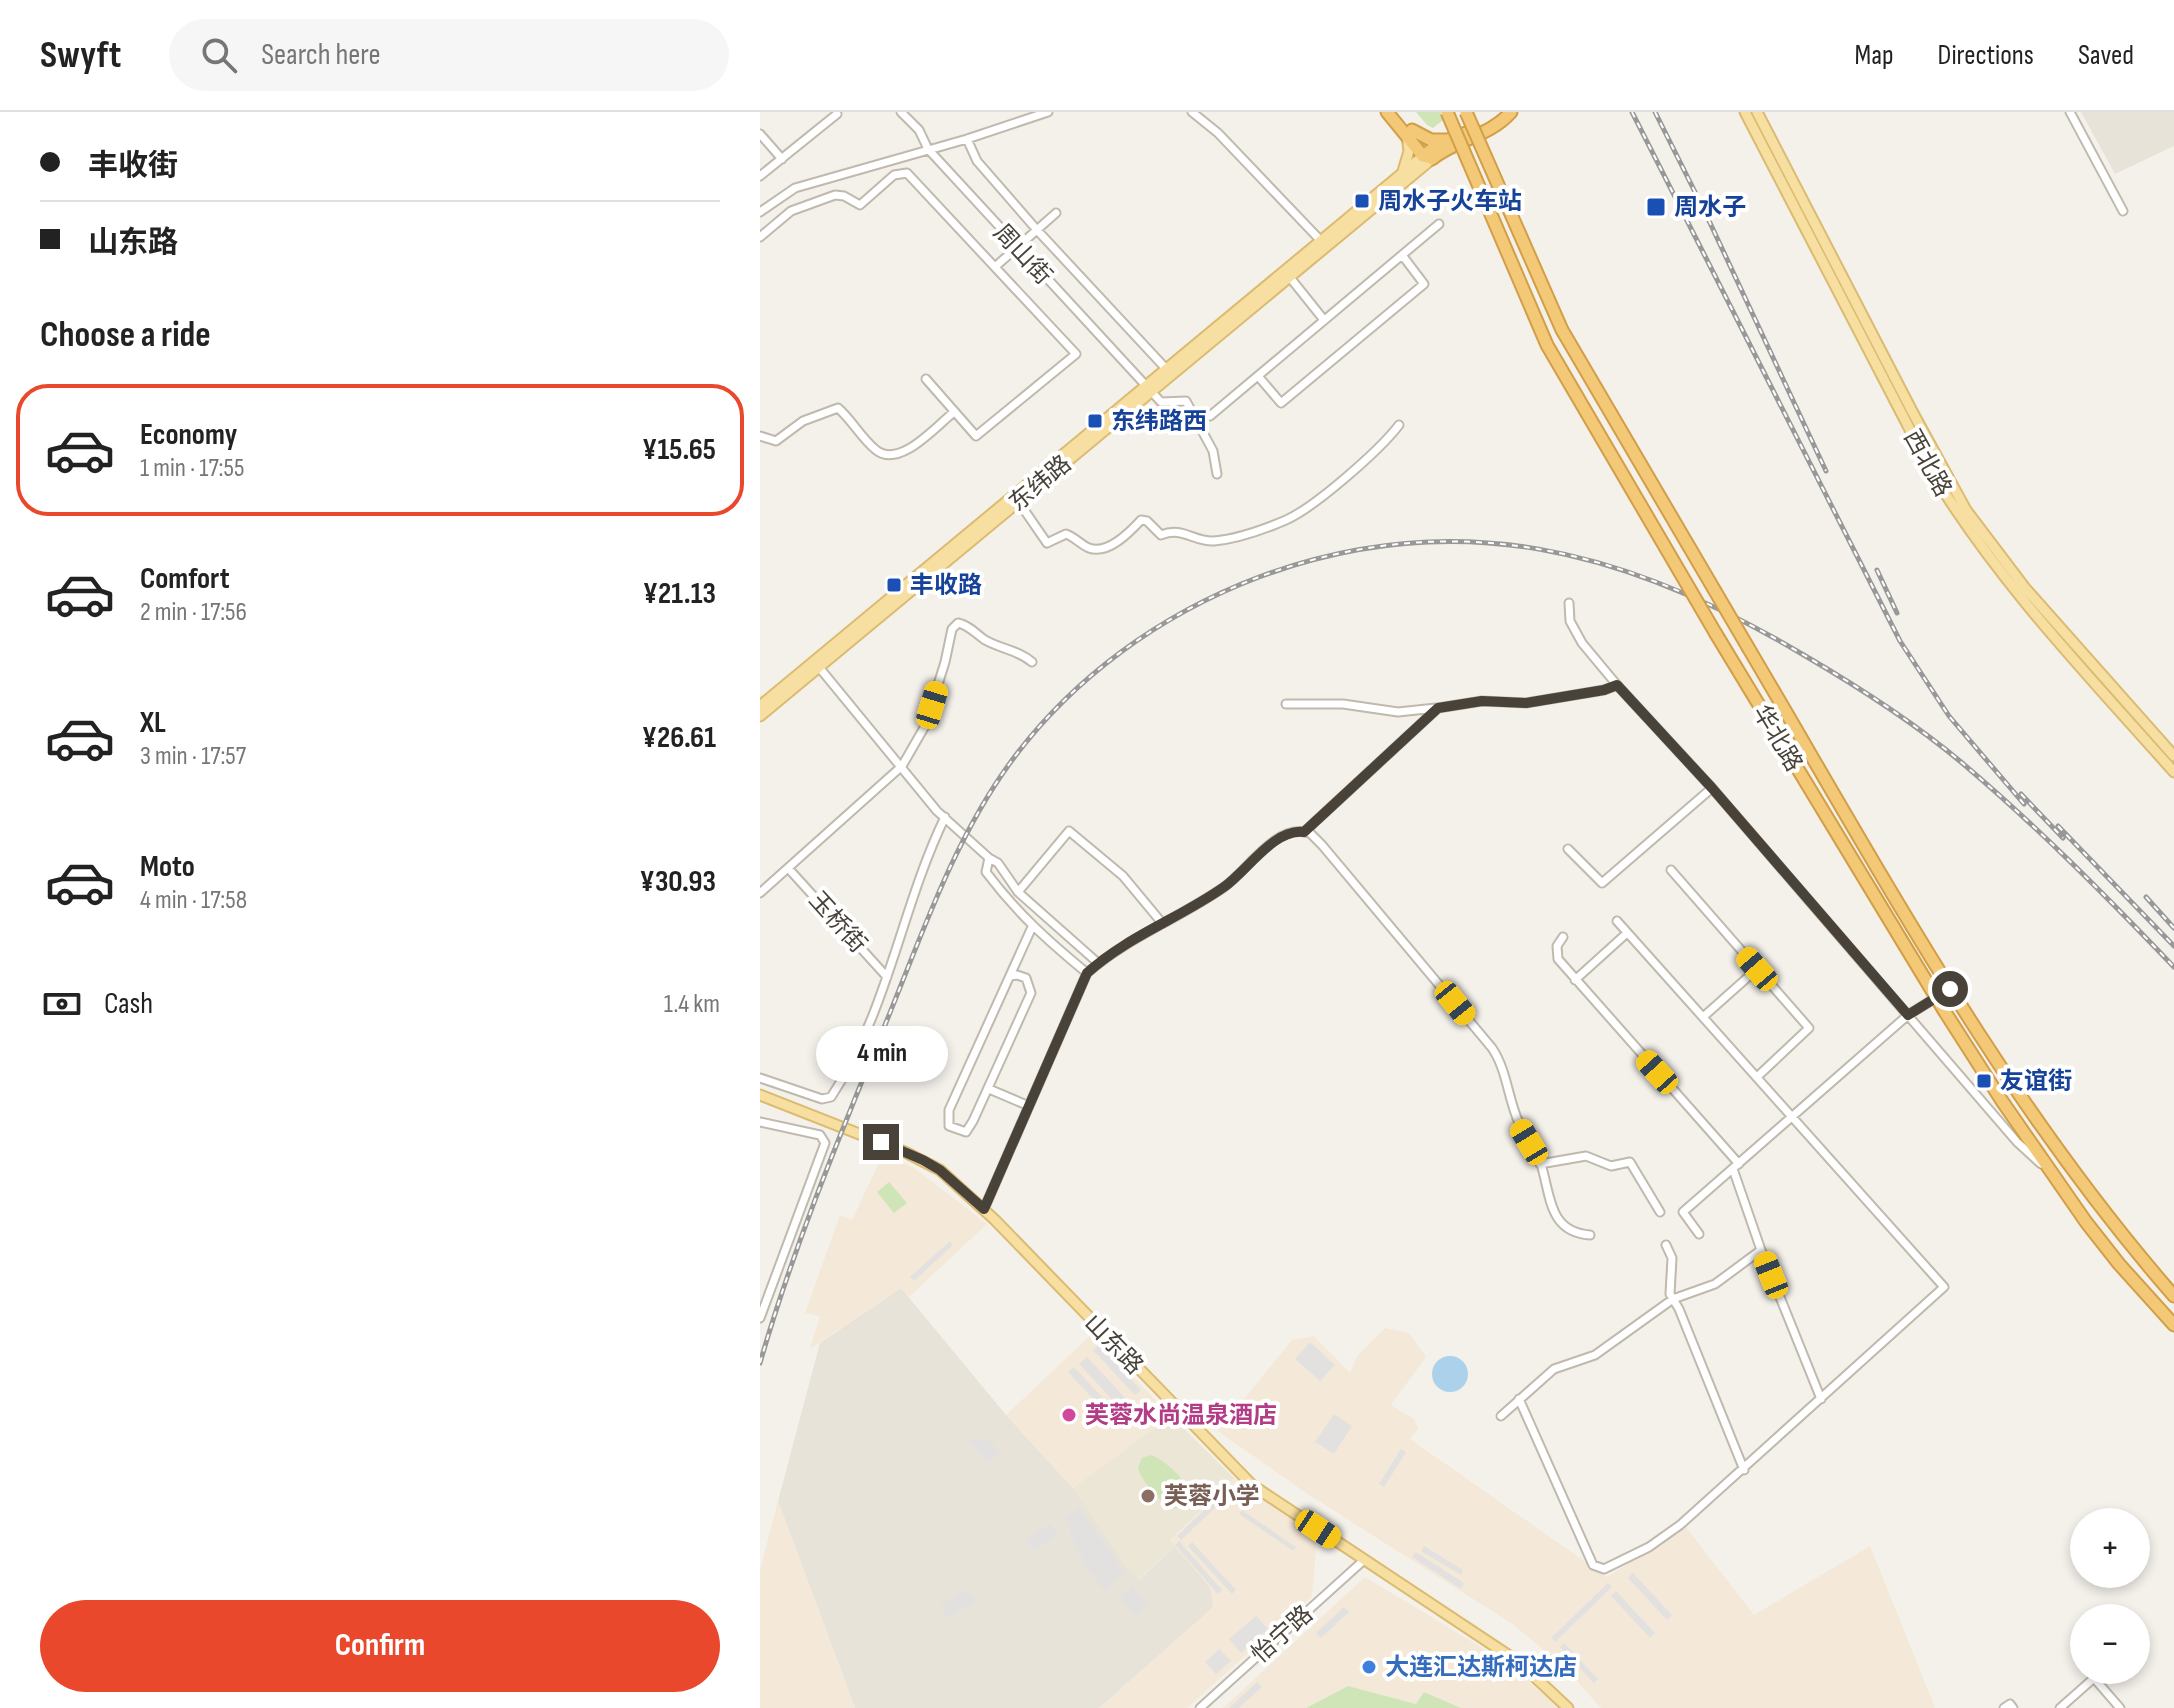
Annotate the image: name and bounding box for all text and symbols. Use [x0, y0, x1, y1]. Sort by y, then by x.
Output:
search box [169, 19, 729, 91]
text: Swyft [40, 33, 121, 78]
icon: search [197, 33, 241, 77]
text: Search here [261, 37, 381, 73]
text: Map [1855, 39, 1894, 72]
text: Directions [1938, 39, 2034, 72]
text: Saved [2078, 39, 2134, 72]
text: 丰收街 [88, 148, 178, 184]
place label: 周水子火车站 [1378, 187, 1522, 216]
marker: 周水子火车站 [1353, 192, 1371, 210]
place label: 周水子 [1674, 193, 1746, 222]
marker: 周水子 [1645, 196, 1667, 218]
street label: 周山街 [987, 218, 1058, 291]
text: 山东路 [88, 225, 178, 261]
text: Choose a ride [40, 314, 211, 357]
place label: 东纬路西 [1111, 407, 1207, 436]
marker: 东纬路西 [1086, 412, 1104, 430]
icon: car [44, 414, 116, 486]
text: Economy [140, 417, 237, 453]
street label: 西北路 [1897, 425, 1958, 502]
text: ¥15.65 [642, 432, 716, 468]
street label: 东纬路 [1003, 449, 1077, 518]
text: 1 min · 17:55 [140, 453, 244, 484]
icon: car [44, 558, 116, 630]
text: Comfort [140, 561, 230, 597]
place label: 丰收路 [910, 571, 982, 600]
text: ¥21.13 [643, 576, 716, 612]
marker: 丰收路 [885, 576, 903, 594]
text: 2 min · 17:56 [140, 597, 247, 628]
car [914, 679, 950, 731]
street label: 华北路 [1747, 700, 1809, 777]
icon: car [44, 702, 116, 774]
text: XL [140, 705, 166, 741]
text: ¥26.61 [642, 720, 716, 756]
text: 3 min · 17:57 [140, 741, 246, 772]
icon: car [44, 846, 116, 918]
text: Moto [140, 849, 195, 885]
text: ¥30.93 [639, 864, 716, 900]
text: 4 min · 17:58 [140, 885, 247, 916]
street label: 玉桥街 [803, 886, 872, 959]
car [1732, 943, 1782, 995]
route start [1932, 971, 1968, 1007]
car [1431, 977, 1479, 1029]
icon: cash [40, 982, 84, 1026]
text: Cash [104, 986, 153, 1022]
text: 1.4 km [664, 989, 720, 1020]
callout: 4 min [815, 1026, 947, 1082]
text: 4 min [857, 1038, 907, 1069]
car [1632, 1046, 1682, 1098]
place label: 友谊街 [2000, 1067, 2072, 1096]
marker: 友谊街 [1975, 1072, 1993, 1090]
car [1506, 1115, 1552, 1169]
route end [863, 1124, 899, 1160]
car [1751, 1248, 1791, 1302]
street label: 山东路 [1078, 1308, 1149, 1380]
place label: 芙蓉水尚温泉酒店 [1085, 1401, 1277, 1430]
marker: 芙蓉水尚温泉酒店 [1060, 1406, 1078, 1424]
place label: 芙蓉小学 [1164, 1482, 1260, 1511]
marker: 芙蓉小学 [1139, 1487, 1157, 1505]
car [1291, 1506, 1345, 1552]
map controls [2070, 1508, 2150, 1684]
button: + [2070, 1508, 2150, 1588]
button: Confirm [40, 1600, 720, 1692]
street label: 怡宁路 [1246, 1600, 1319, 1669]
button: − [2070, 1604, 2150, 1684]
place label: 大连汇达斯柯达店 [1385, 1653, 1577, 1682]
marker: 大连汇达斯柯达店 [1360, 1658, 1378, 1676]

